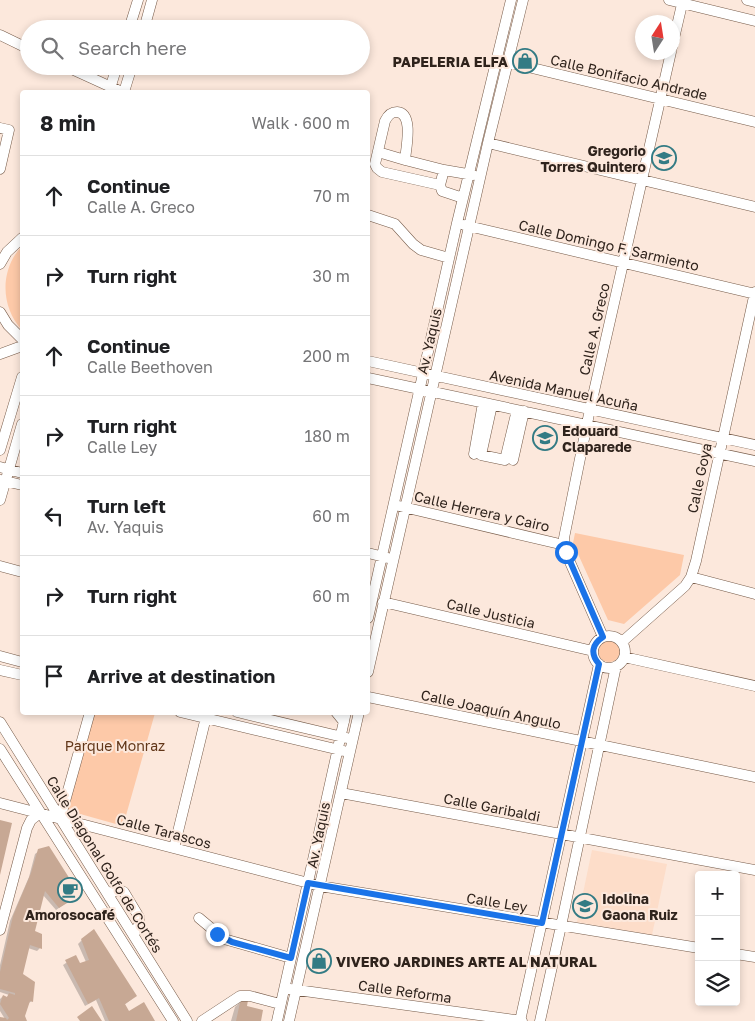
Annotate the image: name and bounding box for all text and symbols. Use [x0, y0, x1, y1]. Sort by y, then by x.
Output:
north arrow [635, 15, 680, 60]
search box [20, 20, 370, 75]
icon: search [38, 34, 66, 62]
text: Search here [78, 36, 187, 59]
shop icon: PAPELERIA ELFA [512, 48, 538, 74]
street label: Calle Bonifacio Andrade [549, 51, 709, 103]
place label: PAPELERIA ELFA [393, 53, 508, 70]
text: 8 min [40, 110, 96, 136]
text: Walk · 600 m [252, 113, 350, 133]
place label: Gregorio Torres Quintero [540, 142, 646, 175]
school or university icon: Gregorio Torres Quintero [651, 145, 677, 171]
text: Continue [87, 174, 170, 197]
icon: ahead [40, 182, 68, 210]
text: 70 m [313, 186, 350, 206]
text: Calle A. Greco [87, 197, 195, 217]
street label: Calle Domingo F. Sarmiento [517, 216, 701, 274]
icon: right [40, 262, 68, 290]
text: Turn right [87, 264, 177, 287]
text: 30 m [313, 266, 350, 286]
street label: Calle A. Greco [575, 281, 613, 377]
street label: Av. Yaquis [413, 306, 445, 376]
text: Continue [87, 334, 170, 357]
icon: ahead [40, 342, 68, 370]
text: 200 m [303, 346, 350, 366]
text: Calle Beethoven [87, 357, 213, 377]
street label: Avenida Manuel Acuña [488, 366, 640, 414]
text: Turn right [87, 414, 177, 437]
icon: right [40, 422, 68, 450]
place label: Edouard Claparede [562, 422, 632, 455]
school or university icon: Edouard Claparede [532, 425, 558, 451]
text: 180 m [304, 426, 350, 446]
text: Calle Ley [87, 437, 157, 457]
street label: Calle Goya [683, 441, 715, 515]
street label: Calle Herrera y Cairo [413, 487, 551, 535]
text: Turn left [87, 494, 166, 517]
icon: left [40, 502, 68, 530]
text: 60 m [312, 506, 350, 526]
text: Av. Yaquis [87, 517, 164, 537]
route start [555, 541, 578, 564]
icon: right [40, 582, 68, 610]
text: Turn right [87, 584, 177, 607]
text: 60 m [312, 586, 350, 606]
street label: Calle Justicia [445, 595, 537, 631]
icon: arrive [40, 662, 68, 690]
text: Arrive at destination [87, 664, 275, 687]
street label: Calle Joaquín Angulo [419, 686, 563, 732]
park label: Parque Monraz [65, 737, 165, 754]
street label: Calle Diagonal Golfo de Cortés [43, 772, 167, 956]
street label: Calle Garibaldi [442, 789, 542, 825]
street label: Av. Yaquis [303, 800, 333, 870]
street label: Calle Tarascos [115, 810, 213, 852]
map controls [695, 871, 740, 1006]
button: + [695, 871, 740, 916]
cafe icon: Amorosocafé [57, 877, 83, 903]
street label: Calle Ley [465, 889, 529, 915]
place label: Idolina Gaona Ruiz [602, 890, 678, 923]
school or university icon: Idolina Gaona Ruiz [572, 893, 598, 919]
place label: Amorosocafé [25, 906, 115, 923]
button: − [695, 916, 740, 961]
route end [206, 923, 229, 946]
shop icon: VIVERO JARDINES ARTE AL NATURAL [306, 948, 332, 974]
place label: VIVERO JARDINES ARTE AL NATURAL [336, 953, 597, 970]
button: layers [695, 961, 740, 1006]
street label: Calle Reforma [357, 976, 453, 1006]

